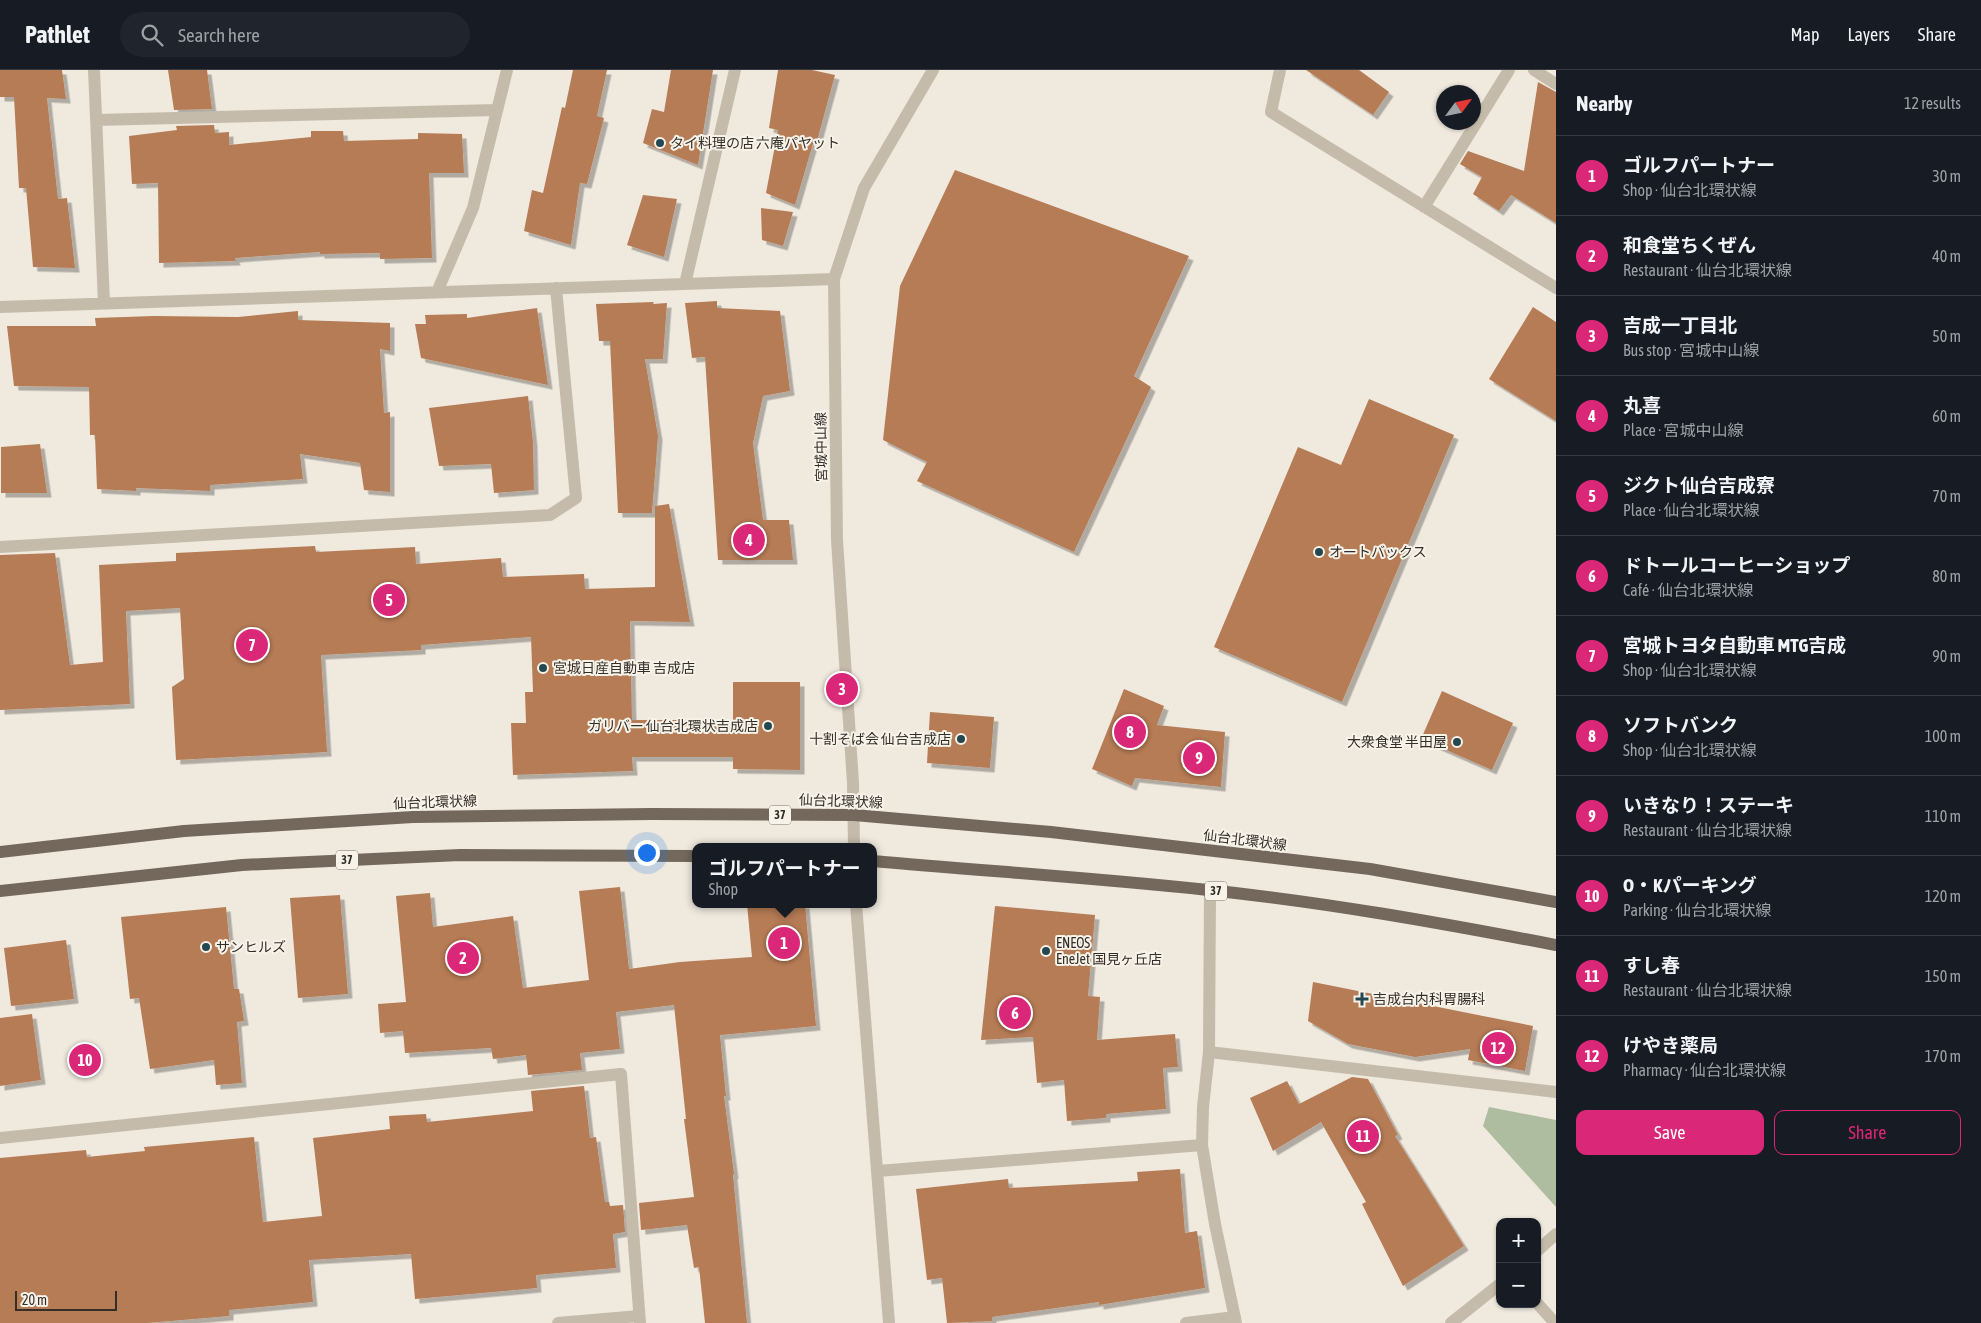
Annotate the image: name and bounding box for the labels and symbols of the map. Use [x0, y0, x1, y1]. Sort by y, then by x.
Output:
north arrow [1436, 85, 1481, 130]
place label: タイ料理の店 六庵パヤット [670, 135, 840, 151]
marker: タイ料理の店 六庵パヤット [654, 137, 666, 149]
street label: 宮城中山線 [812, 412, 830, 482]
pin: 4 [733, 521, 765, 559]
place label: オートバックス [1329, 544, 1427, 560]
marker: オートバックス [1313, 546, 1325, 558]
pin: 5 [373, 581, 405, 619]
pin: 7 [236, 626, 268, 664]
place label: 宮城日産自動車 吉成店 [553, 660, 695, 676]
marker: 宮城日産自動車 吉成店 [537, 662, 549, 674]
pin: 3 [826, 670, 858, 708]
pin: 8 [1114, 713, 1146, 751]
place label: ガリバー 仙台北環状吉成店 [588, 718, 758, 734]
marker: ガリバー 仙台北環状吉成店 [762, 720, 774, 732]
place label: 十割そば会 仙台吉成店 [809, 731, 951, 747]
marker: 十割そば会 仙台吉成店 [955, 733, 967, 745]
place label: 大衆食堂 半田屋 [1347, 734, 1447, 750]
marker: 大衆食堂 半田屋 [1451, 736, 1463, 748]
pin: 9 [1183, 739, 1215, 777]
street label: 仙台北環状線 [799, 792, 883, 810]
street label: 仙台北環状線 [393, 793, 477, 811]
road number: 37 [769, 806, 791, 824]
street label: 仙台北環状線 [1202, 827, 1288, 853]
your location [634, 840, 660, 866]
road number: 37 [336, 850, 358, 870]
road number: 37 [1205, 881, 1227, 900]
pin: 1 [768, 924, 800, 962]
place label: ENEOS EneJet 国見ヶ丘店 [1056, 935, 1162, 967]
place label: サンヒルズ [216, 939, 286, 955]
pin: 2 [447, 939, 479, 977]
marker: サンヒルズ [200, 941, 212, 953]
marker: ENEOS EneJet 国見ヶ丘店 [1040, 945, 1052, 957]
place label: 吉成台内科胃腸科 [1373, 991, 1485, 1007]
marker: 吉成台内科胃腸科 [1355, 992, 1369, 1006]
pin: 6 [999, 994, 1031, 1032]
pin: 12 [1482, 1029, 1514, 1067]
pin: 10 [69, 1041, 101, 1079]
pin: 11 [1347, 1117, 1379, 1155]
scale bar [15, 1288, 118, 1311]

